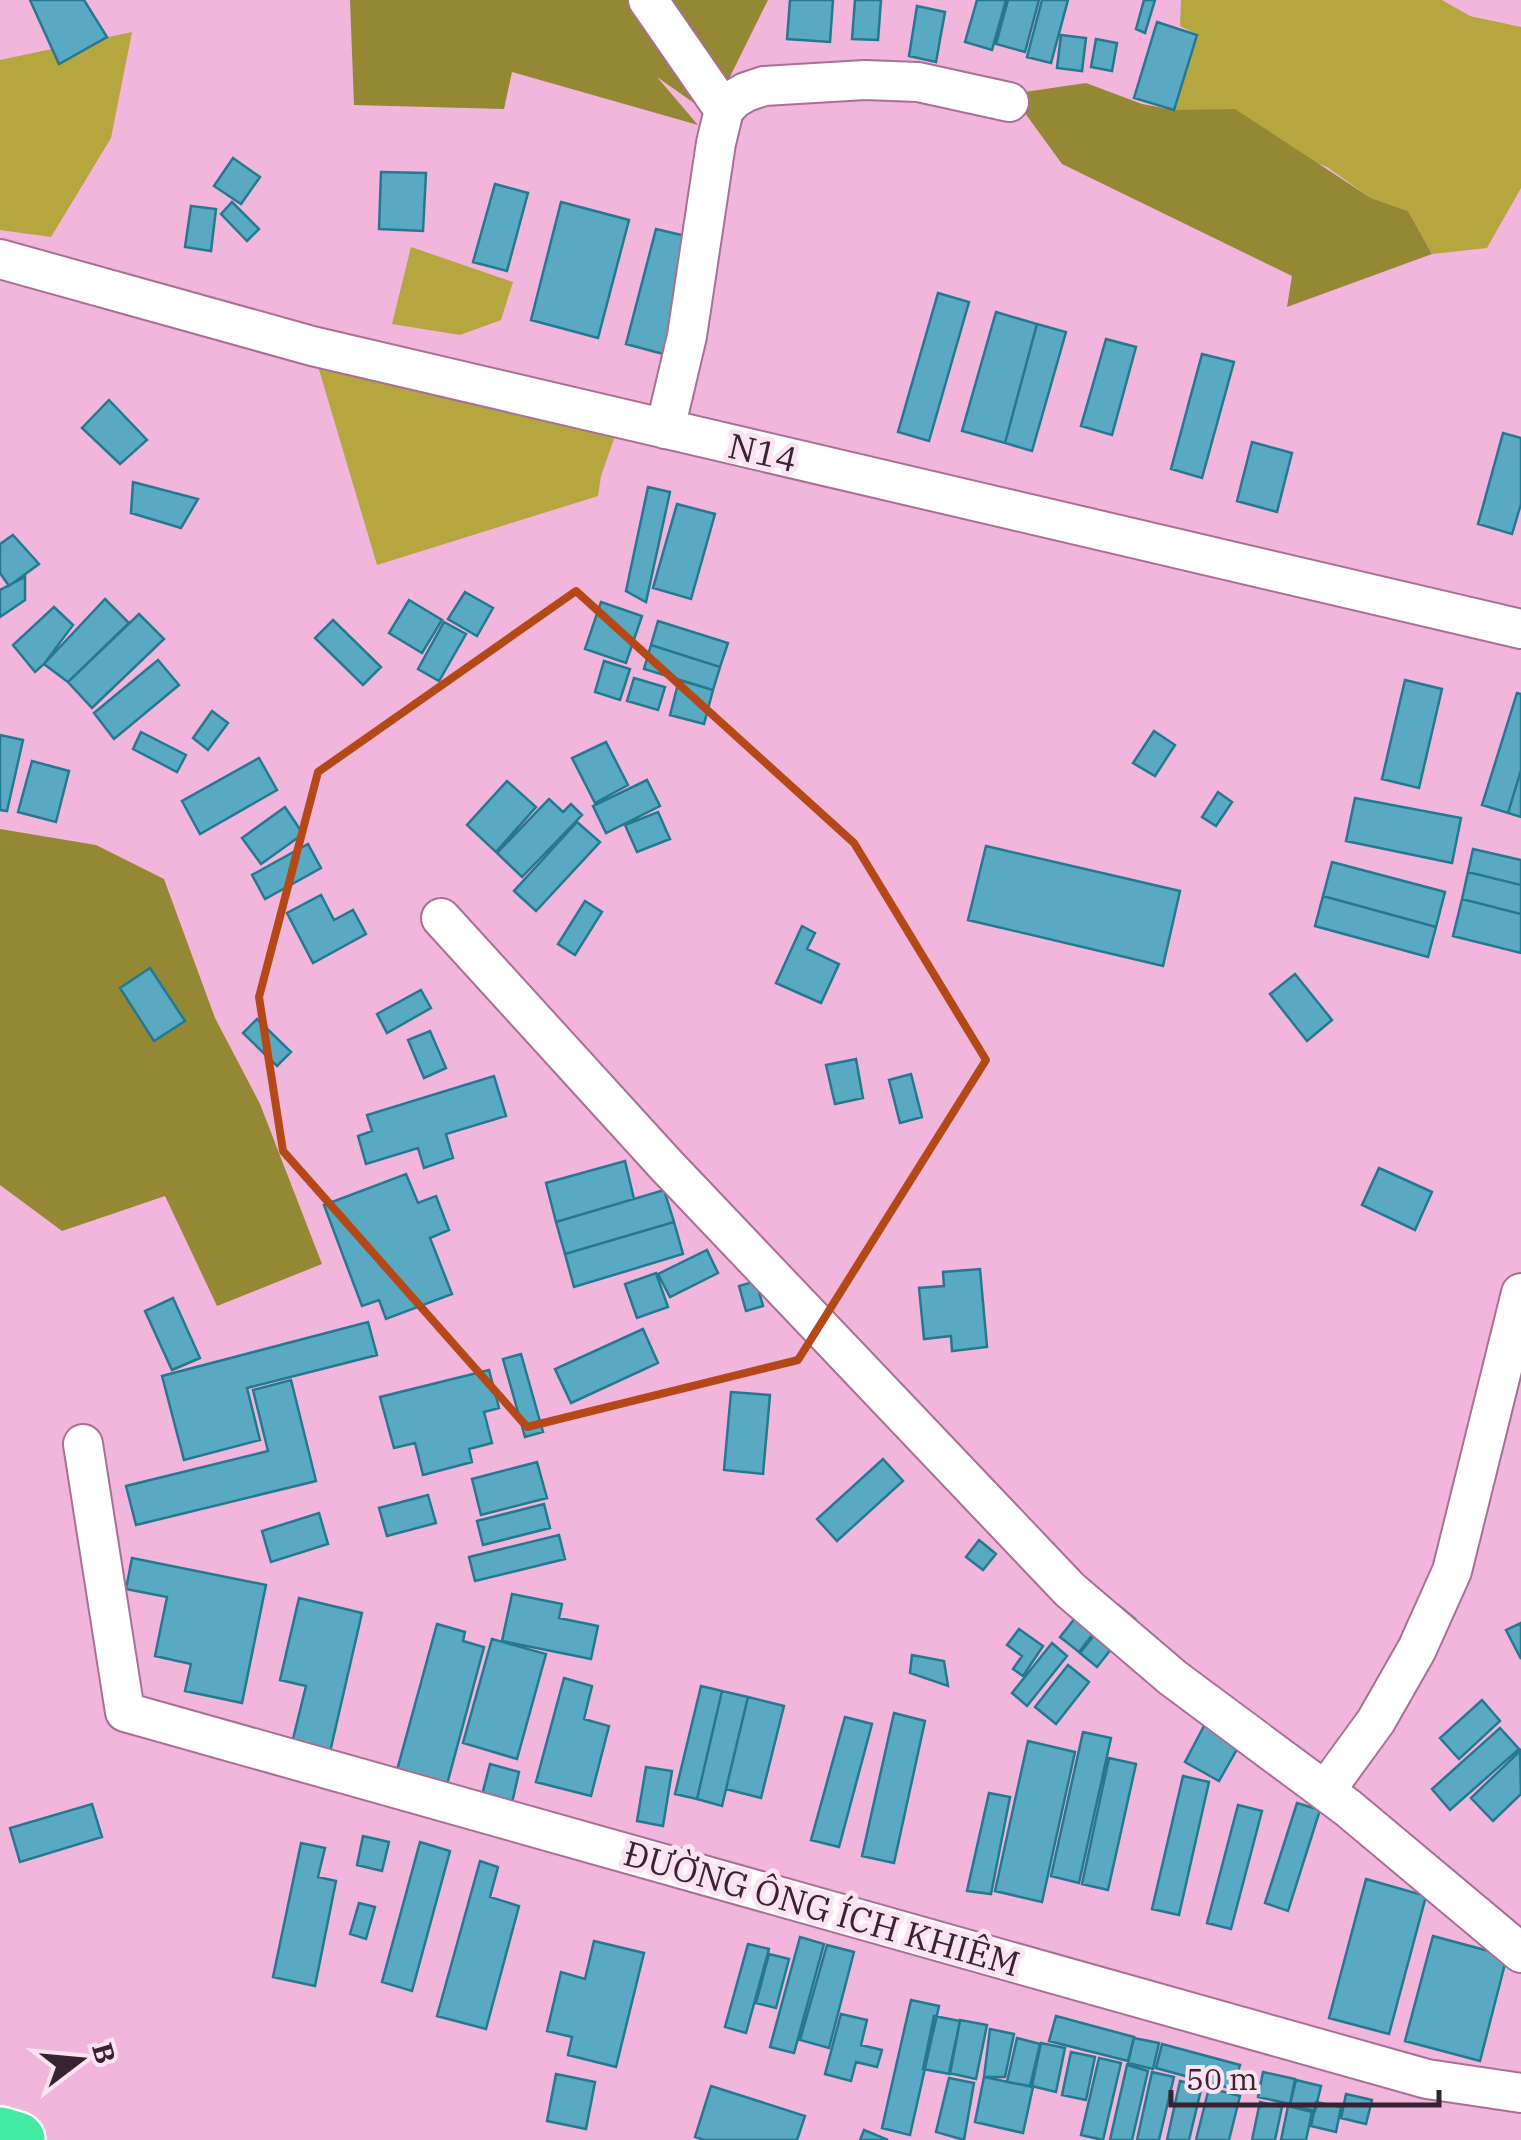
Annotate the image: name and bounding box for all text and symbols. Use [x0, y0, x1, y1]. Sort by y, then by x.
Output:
street label: N14 [724, 422, 802, 482]
street label: ĐƯỜNG ÔNG ÍCH KHIÊM [619, 1829, 1025, 1987]
north arrow [30, 2010, 130, 2110]
text: B [84, 2038, 125, 2068]
scale bar [1171, 2045, 1438, 2107]
text: 50 m [1186, 2059, 1258, 2098]

